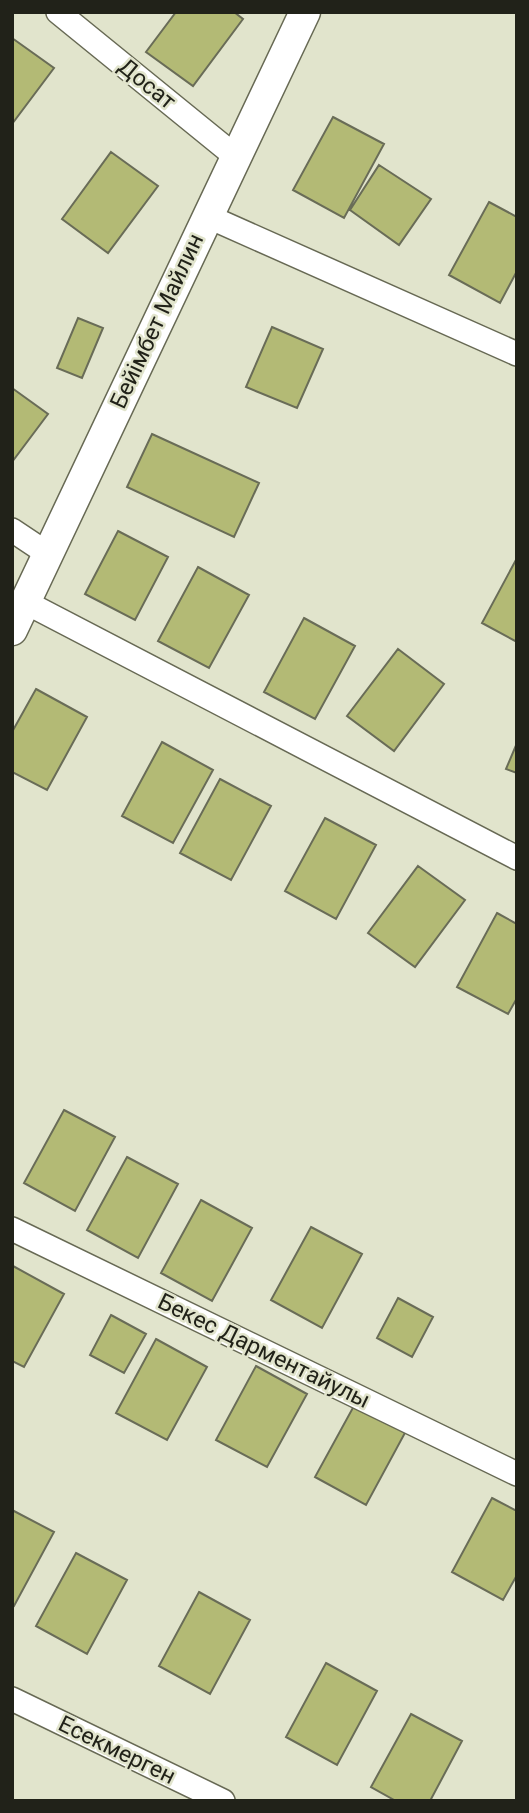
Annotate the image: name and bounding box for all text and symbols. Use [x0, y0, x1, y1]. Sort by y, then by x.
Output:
street label: Досат [113, 53, 181, 115]
street label: Бейімбет Майлин [105, 229, 209, 413]
street label: Бекес Дарментайулы [154, 1288, 374, 1414]
street label: Eсекмерген [54, 1710, 180, 1790]

